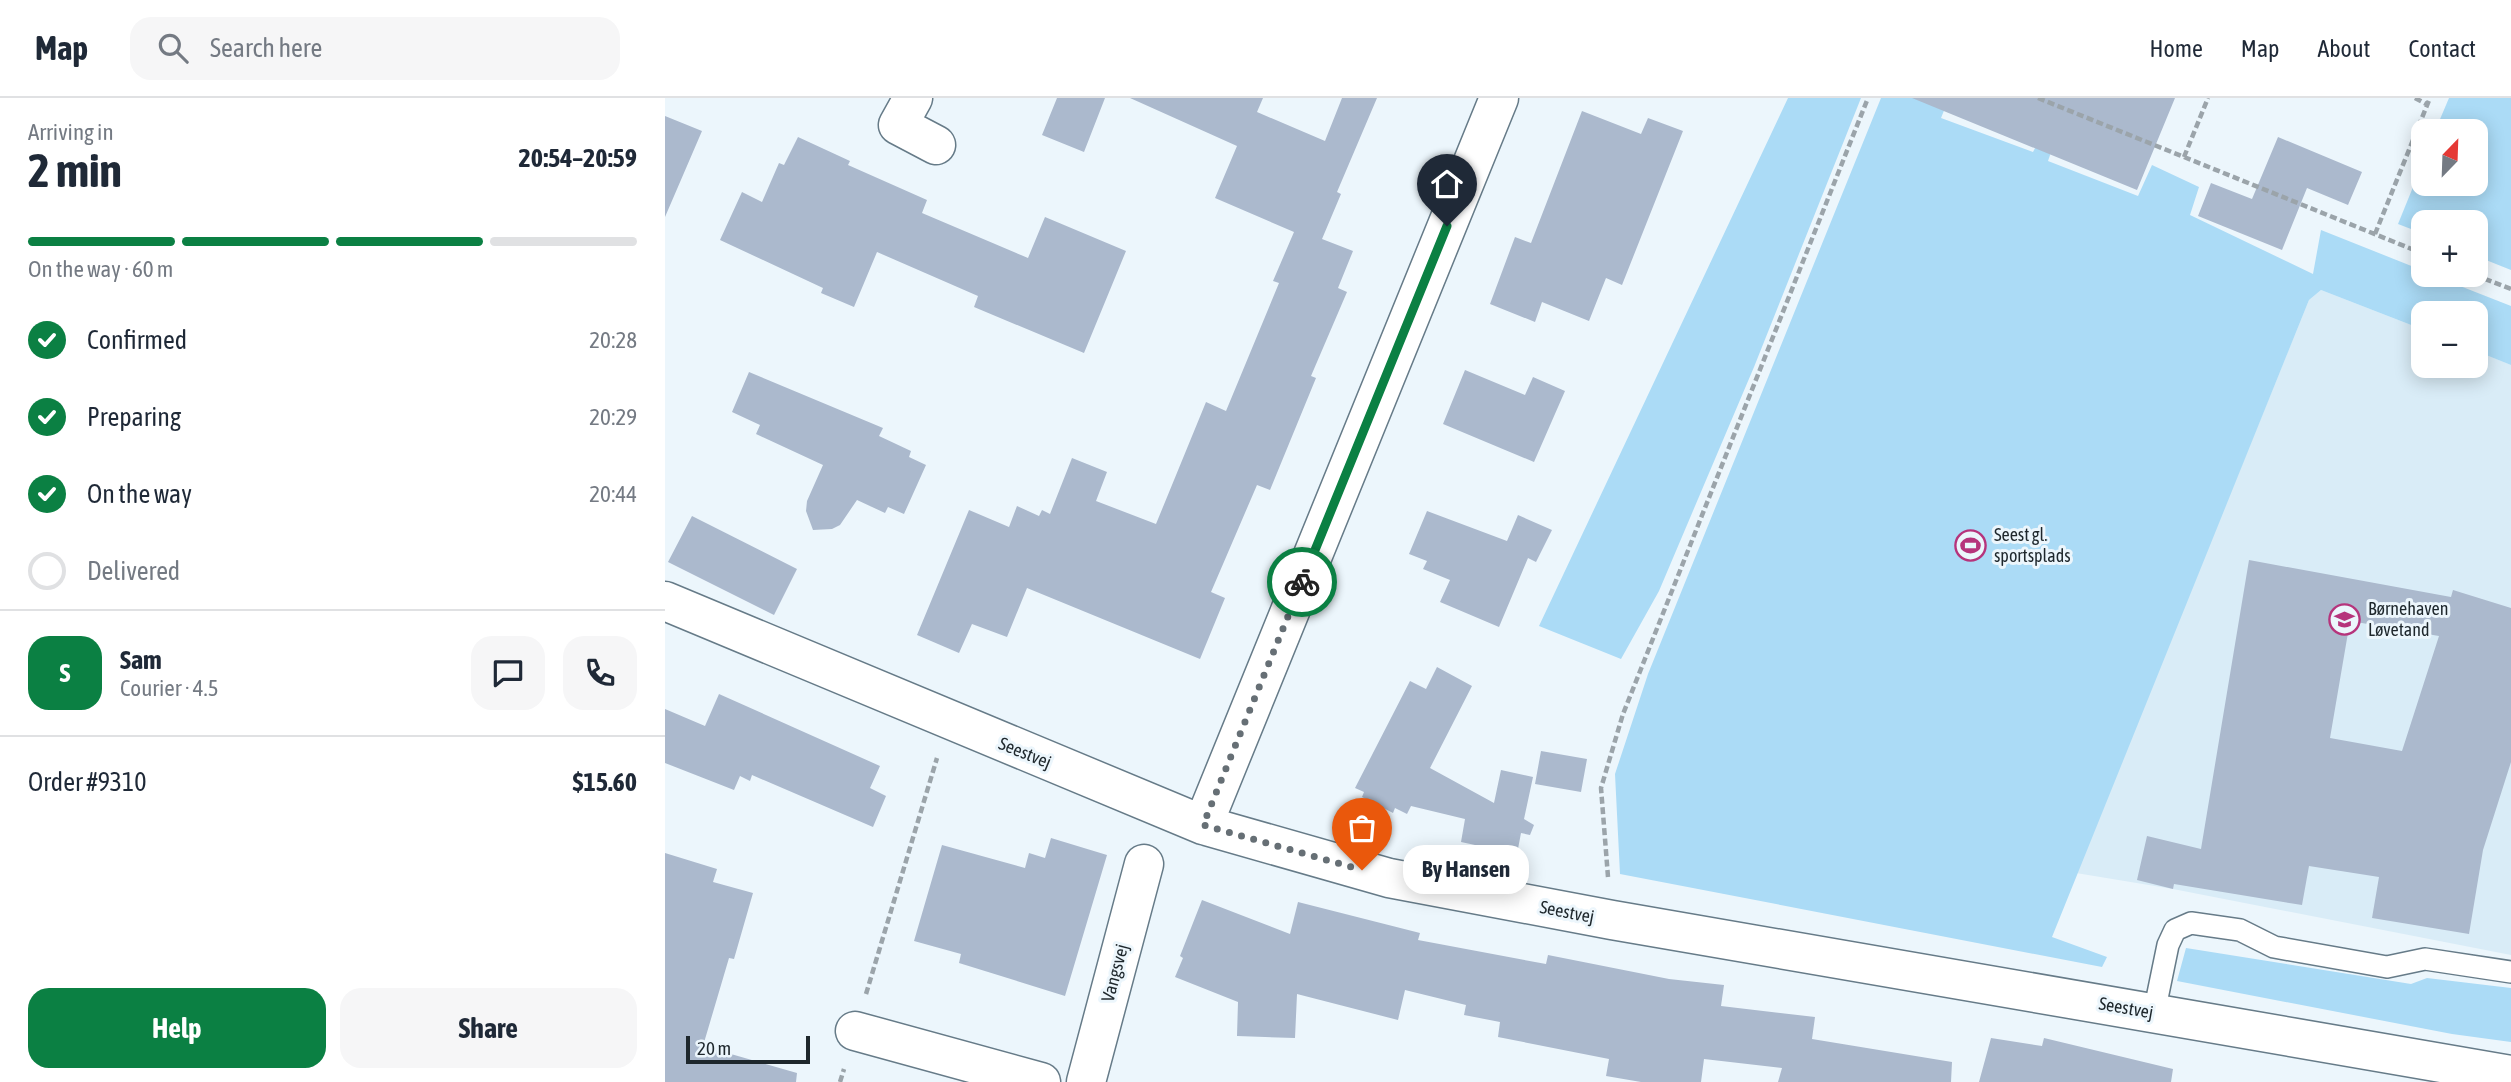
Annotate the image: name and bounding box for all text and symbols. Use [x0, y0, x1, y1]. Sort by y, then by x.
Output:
search box [130, 17, 620, 80]
text: Map [35, 29, 88, 67]
icon: search [154, 29, 192, 67]
text: Search here [210, 33, 322, 63]
text: Home [2149, 35, 2203, 62]
text: Map [2241, 35, 2279, 62]
text: About [2317, 35, 2370, 62]
text: Contact [2408, 35, 2476, 62]
text: Arriving in [28, 119, 114, 145]
north arrow [2411, 119, 2489, 196]
map controls [2411, 119, 2488, 378]
text: 20:54–20:59 [519, 143, 637, 173]
text: 2 min [28, 144, 122, 197]
pin [1417, 154, 1477, 226]
icon: home [1428, 165, 1466, 203]
button: + [2411, 210, 2488, 287]
text: On the way · 60 m [28, 256, 173, 282]
button: − [2411, 301, 2488, 378]
icon: check [28, 321, 66, 359]
text: Confirmed [87, 325, 187, 355]
text: 20:28 [589, 327, 637, 353]
icon: check [28, 398, 66, 436]
text: Preparing [87, 402, 181, 432]
text: 20:29 [589, 404, 637, 430]
icon: check [28, 475, 66, 513]
text: On the way [87, 479, 192, 509]
text: 20:44 [589, 481, 637, 507]
place label: Seest gl. sportsplads [1994, 524, 2071, 566]
sports icon: Seest gl. sportsplads [1954, 528, 1988, 562]
courier [1267, 547, 1337, 617]
text: Delivered [87, 556, 180, 586]
icon: bike [1283, 563, 1321, 601]
place label: Børnehaven Løvetand [2368, 598, 2448, 640]
school or university icon: Børnehaven Løvetand [2328, 602, 2362, 636]
button: chat [471, 636, 545, 710]
button: phone [563, 636, 637, 710]
text: Sam [120, 645, 162, 675]
text: S [60, 658, 70, 688]
text: Courier · 4.5 [120, 675, 219, 701]
street label: Seestvej [996, 733, 1055, 773]
text: Order #9310 [28, 767, 147, 797]
text: $15.60 [573, 767, 637, 797]
pin [1332, 798, 1392, 870]
icon: bag [1343, 809, 1381, 847]
callout: By Hansen [1404, 846, 1530, 894]
text: By Hansen [1422, 856, 1510, 882]
street label: Seestvej [1538, 896, 1596, 927]
street label: Vangsvej [1097, 942, 1132, 1004]
button: Help [28, 988, 326, 1068]
button: Share [340, 988, 637, 1068]
street label: Seestvej [2097, 992, 2155, 1023]
scale bar [686, 1033, 810, 1065]
text: 20 m [697, 1037, 731, 1059]

